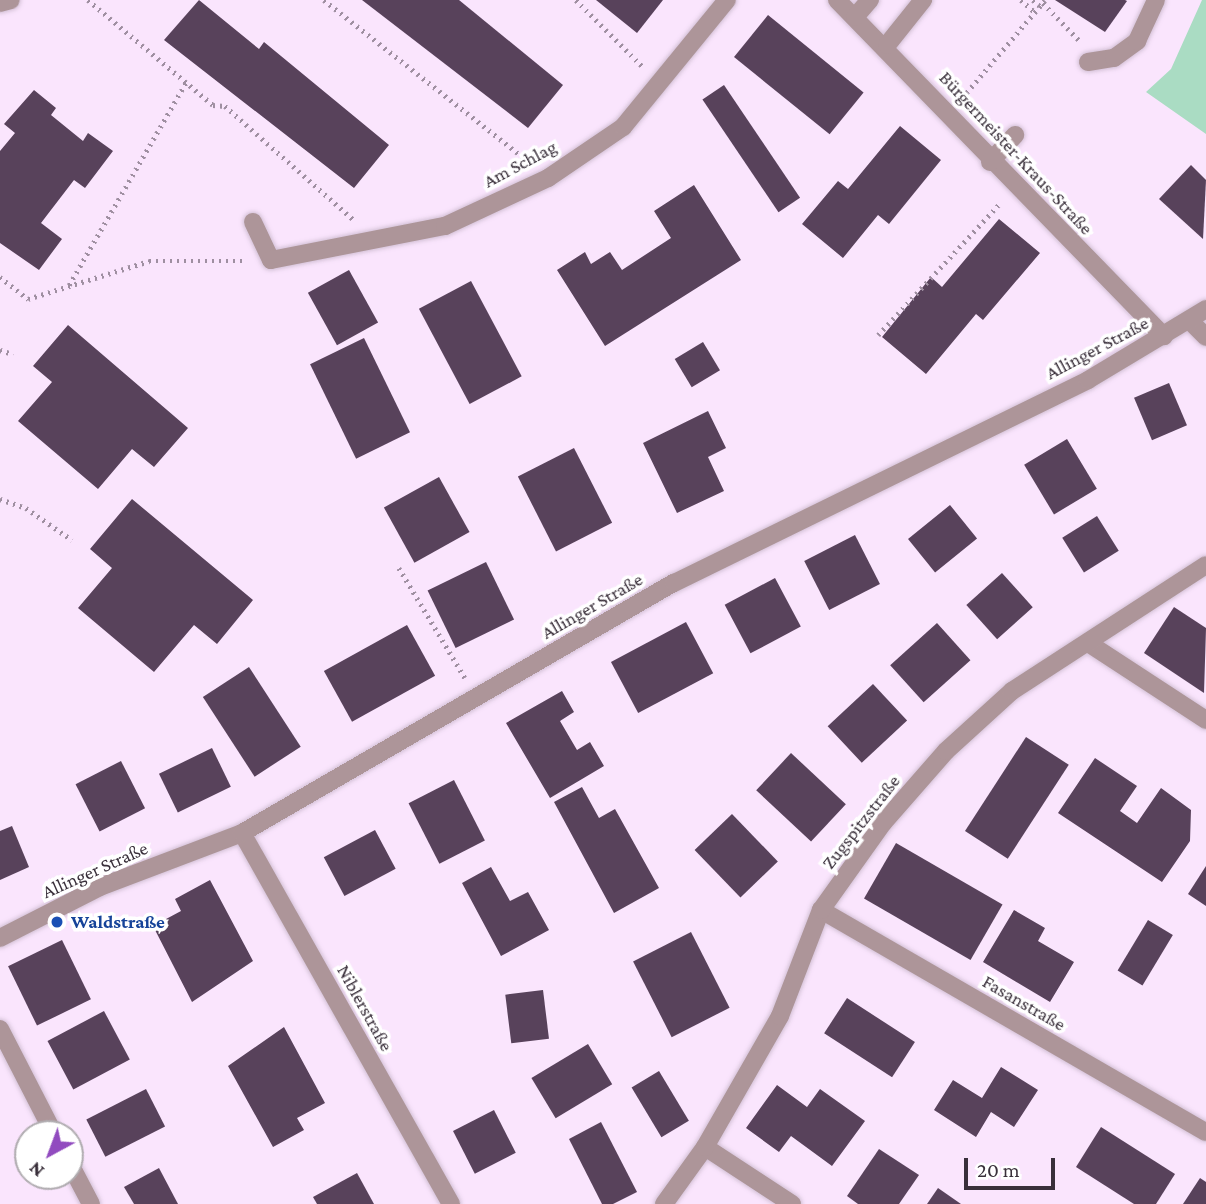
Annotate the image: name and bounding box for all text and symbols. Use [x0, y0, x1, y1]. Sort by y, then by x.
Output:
street label: Bürgermeister-Kraus-Straße [934, 67, 1098, 239]
street label: Am Schlag [480, 135, 560, 193]
street label: Allinger Straße [1042, 311, 1152, 385]
street label: Allinger Straße [537, 568, 647, 644]
street label: Zugspitzstraße [817, 770, 905, 874]
street label: Allinger Straße [39, 837, 151, 903]
place label: Waldstraße [71, 911, 165, 933]
marker: Waldstraße [49, 914, 65, 930]
street label: Niblerstraße [332, 961, 398, 1055]
street label: Fasanstraße [978, 970, 1070, 1036]
north arrow [14, 1120, 84, 1190]
scale bar [968, 1144, 1059, 1188]
text: N [24, 1158, 48, 1182]
text: 20 m [977, 1158, 1020, 1182]

